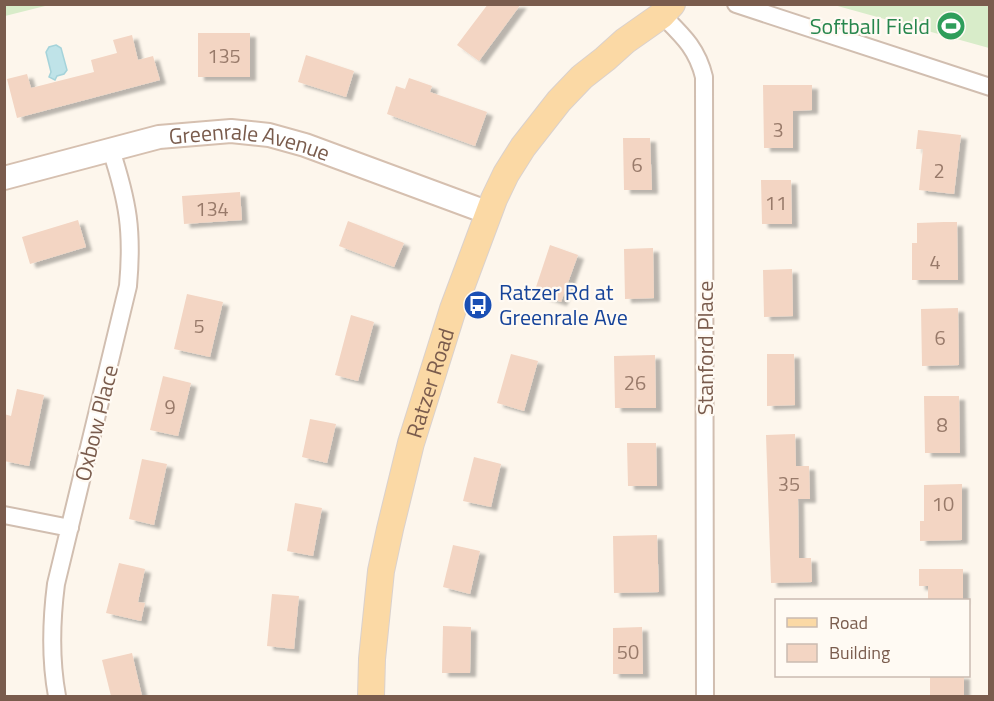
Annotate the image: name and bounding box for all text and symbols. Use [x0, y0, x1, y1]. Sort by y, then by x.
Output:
place label: Softball Field [810, 9, 930, 43]
sports icon: Softball Field [935, 10, 967, 42]
house number: 135 [207, 40, 241, 71]
street label: Greenrale Avenue [167, 114, 335, 170]
house number: 3 [772, 114, 784, 145]
house number: 6 [631, 149, 643, 180]
house number: 2 [933, 155, 945, 186]
house number: 11 [765, 187, 787, 218]
house number: 134 [195, 193, 229, 224]
house number: 4 [929, 246, 941, 277]
place label: Ratzer Rd at Greenrale Ave [499, 275, 628, 334]
street label: Stanford Place [688, 281, 722, 415]
bus stop icon: Ratzer Rd at Greenrale Ave [462, 289, 494, 321]
house number: 5 [193, 310, 205, 341]
house number: 6 [934, 322, 946, 353]
street label: Ratzer Road [397, 324, 463, 442]
street label: Oxbow Place [65, 361, 127, 485]
house number: 26 [624, 367, 646, 398]
house number: 9 [164, 391, 176, 422]
house number: 8 [936, 409, 948, 440]
house number: 35 [778, 468, 800, 499]
house number: 10 [932, 488, 954, 519]
legend [775, 599, 970, 677]
text: Road [829, 609, 868, 636]
house number: 50 [617, 636, 639, 667]
text: Building [829, 639, 890, 666]

